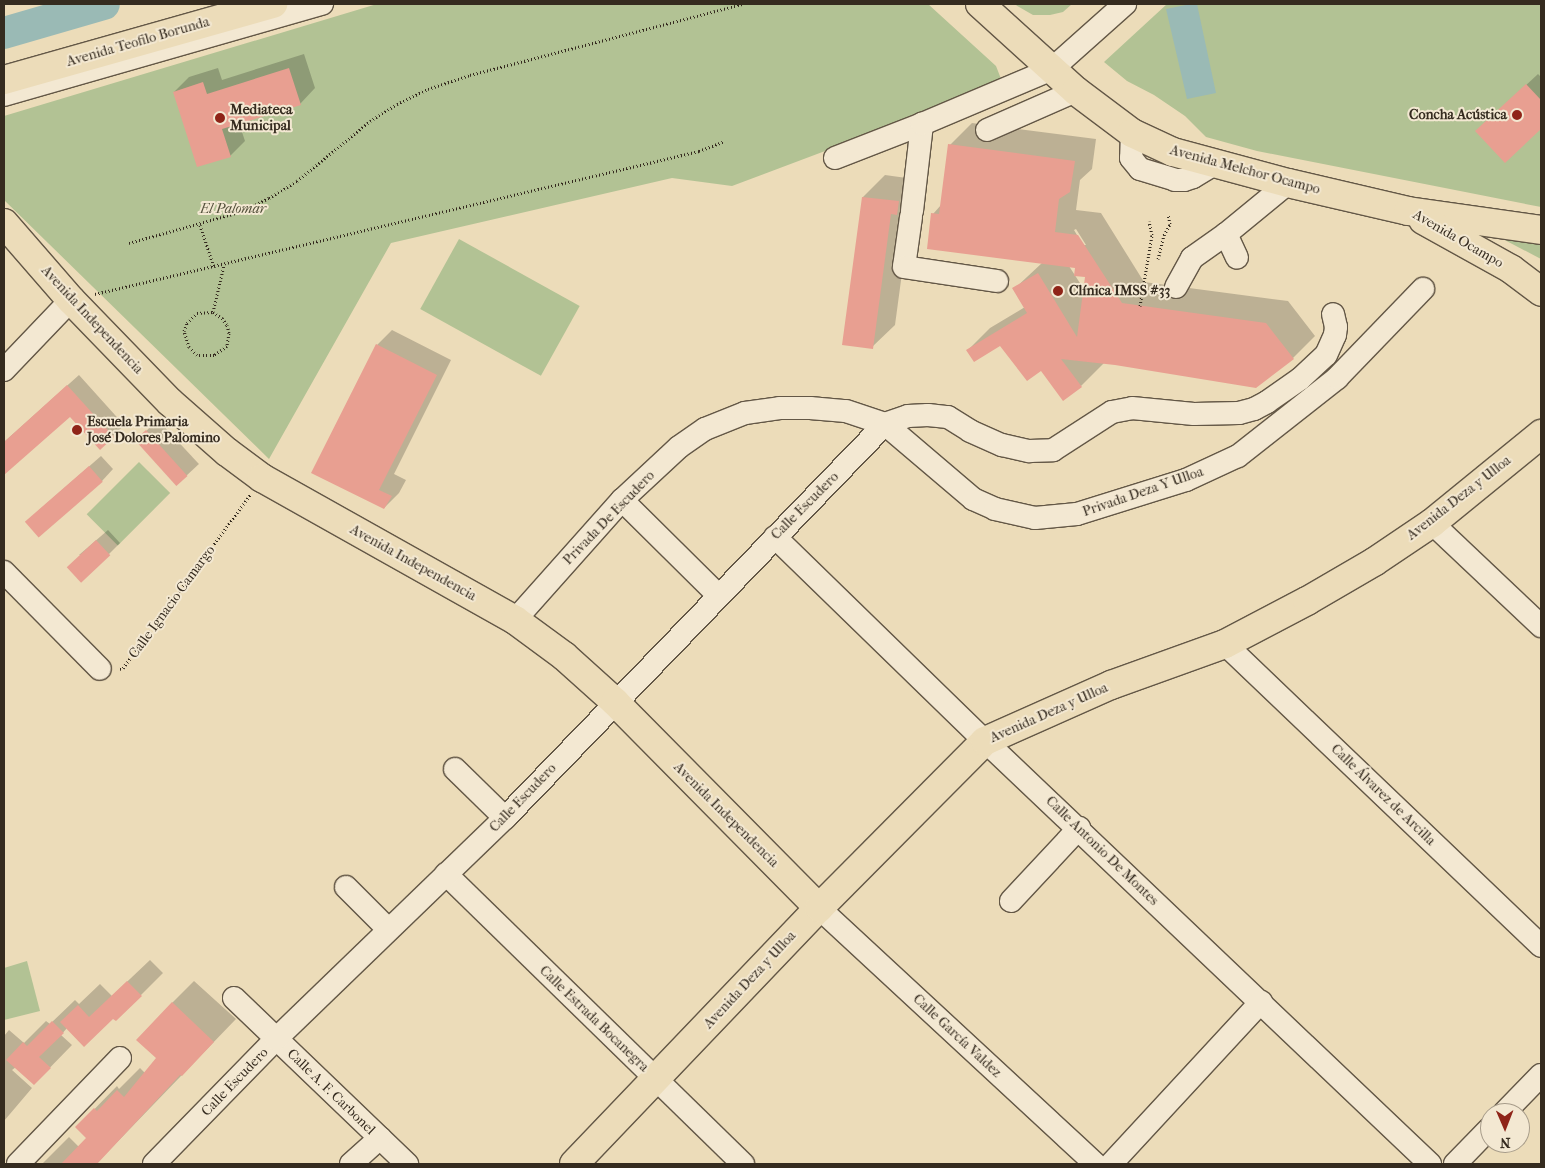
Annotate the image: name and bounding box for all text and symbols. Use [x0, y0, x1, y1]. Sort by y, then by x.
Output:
street label: Avenida Teofilo Borunda [65, 14, 211, 70]
place label: Mediateca Municipal [230, 102, 292, 134]
place label: Concha Acústica [1409, 107, 1507, 123]
marker: Concha Acústica [1511, 109, 1523, 121]
marker: Mediateca Municipal [214, 112, 226, 124]
street label: Avenida Melchor Ocampo [1168, 142, 1322, 198]
park label: El Palomar [200, 201, 266, 217]
street label: Avenida Ocampo [1410, 206, 1506, 272]
street label: Avenida Independencia [38, 262, 146, 378]
place label: Clínica IMSS #33 [1069, 283, 1170, 299]
marker: Clínica IMSS #33 [1051, 284, 1065, 298]
place label: Escuela Primaria José Dolores Palomino [87, 414, 220, 447]
marker: Escuela Primaria José Dolores Palomino [71, 424, 83, 436]
street label: Avenida Deza y Ulloa [1404, 452, 1514, 544]
street label: Privada Deza Y Ulloa [1080, 463, 1206, 521]
street label: Privada De Escudero [560, 467, 658, 569]
street label: Calle Escudero [768, 469, 842, 543]
street label: Avenida Independencia [347, 521, 479, 605]
street label: Calle Ignacio Camargo [125, 542, 219, 662]
street label: Avenida Deza y Ulloa [987, 679, 1111, 747]
street label: Calle Álvarez de Arcilla [1327, 741, 1439, 849]
street label: Avenida Independencia [670, 759, 782, 871]
street label: Calle Escudero [486, 760, 560, 836]
street label: Calle Antonio De Montes [1042, 793, 1162, 909]
street label: Avenida Deza y Ulloa [700, 928, 800, 1032]
street label: Calle Estrada Bocanegra [536, 962, 652, 1076]
street label: Calle García Valdez [909, 991, 1005, 1081]
street label: Calle Escudero [198, 1044, 272, 1120]
street label: Calle A. F. Carbonel [283, 1046, 379, 1138]
north arrow [1480, 1103, 1530, 1153]
text: N [1500, 1134, 1511, 1151]

